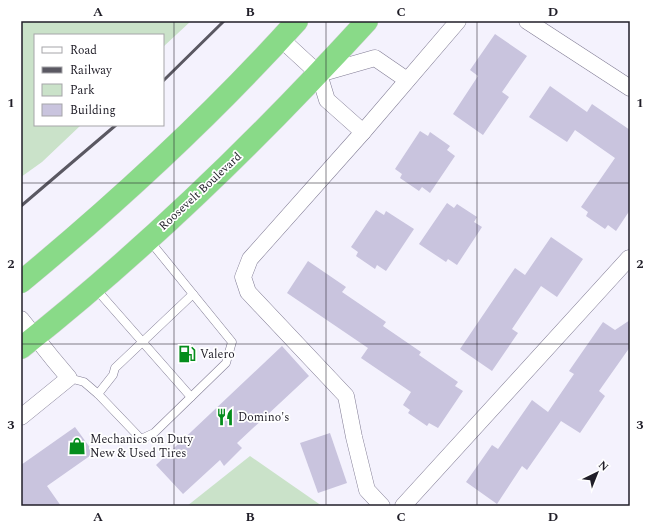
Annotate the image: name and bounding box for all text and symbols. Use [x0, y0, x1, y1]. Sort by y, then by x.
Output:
text: A [93, 2, 103, 22]
text: B [245, 2, 255, 22]
text: C [396, 2, 406, 22]
text: D [548, 2, 558, 22]
legend [34, 34, 164, 126]
text: Road [70, 41, 97, 60]
text: Railway [70, 61, 113, 80]
text: Park [70, 81, 95, 100]
text: 1 [7, 93, 15, 113]
text: 1 [636, 93, 644, 113]
text: Building [70, 101, 116, 120]
street label: Roosevelt Boulevard [154, 147, 247, 235]
text: 2 [7, 254, 15, 274]
text: 2 [636, 254, 644, 274]
fuel station icon: Valero [177, 344, 197, 364]
place label: Valero [200, 345, 235, 364]
restaurant icon: Domino's [215, 407, 235, 427]
place label: Domino's [238, 408, 289, 427]
text: 3 [7, 415, 15, 435]
text: 3 [636, 415, 644, 435]
place label: Mechanics on Duty New & Used Tires [90, 430, 194, 463]
shop icon: Mechanics on Duty New & Used Tires [67, 436, 87, 456]
north arrow [577, 453, 617, 493]
text: N [594, 457, 613, 475]
text: A [93, 507, 103, 527]
text: B [245, 507, 255, 527]
text: C [396, 507, 406, 527]
text: D [548, 507, 558, 527]

